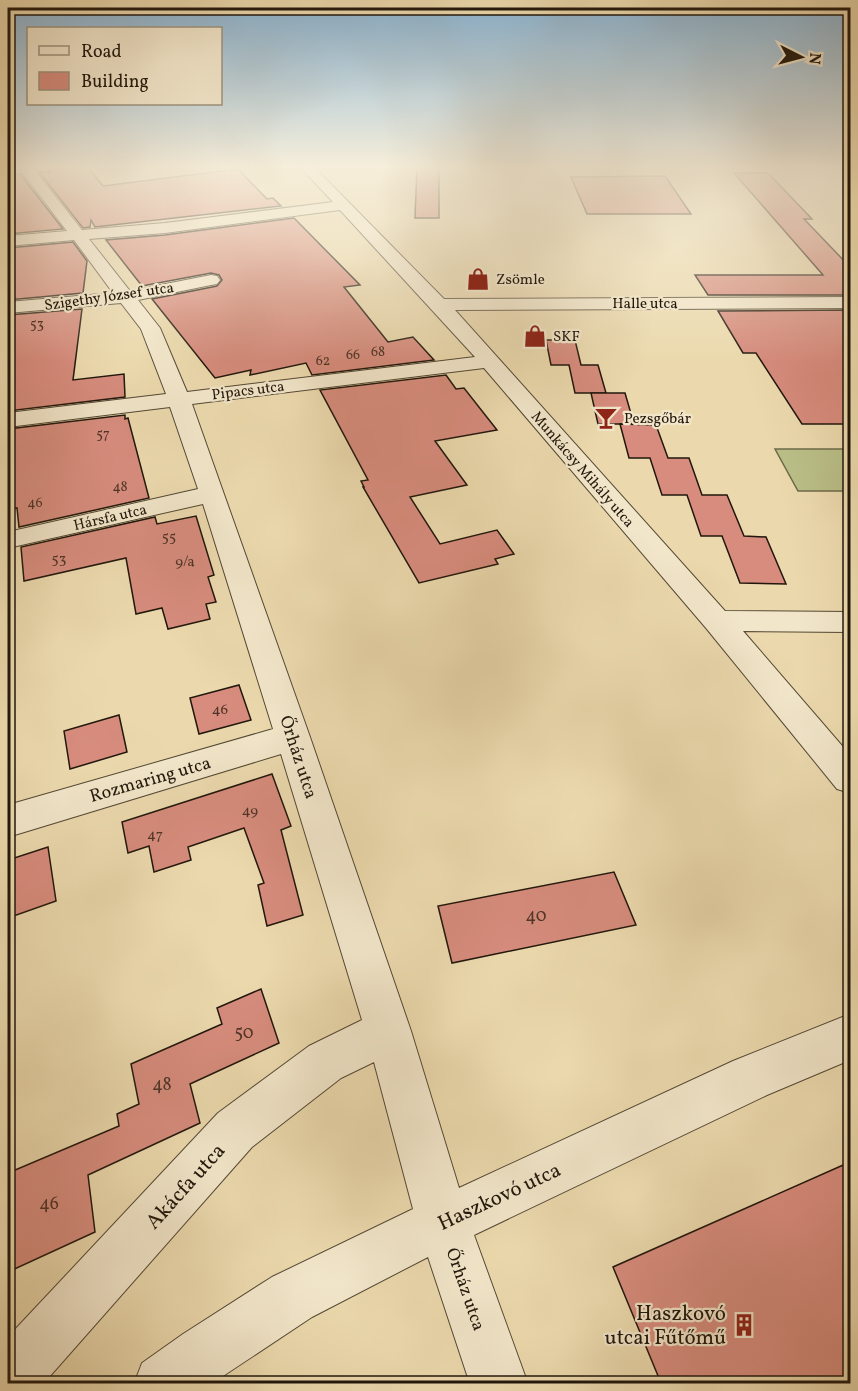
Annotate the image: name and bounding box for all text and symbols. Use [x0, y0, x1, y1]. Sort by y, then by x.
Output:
legend [27, 27, 222, 105]
north arrow [771, 27, 831, 87]
text: Road [81, 40, 122, 65]
text: N [802, 51, 825, 66]
text: Building [81, 70, 149, 95]
shop icon: Zsömle [465, 266, 491, 292]
place label: Zsömle [496, 270, 545, 291]
street label: Szigethy József utca [43, 278, 175, 317]
street label: Halle utca [612, 294, 678, 315]
house number: 53 [30, 315, 44, 334]
shop icon: SKF [522, 323, 548, 349]
place label: SKF [553, 327, 580, 348]
house number: 68 [371, 343, 385, 362]
house number: 66 [346, 346, 360, 365]
house number: 62 [316, 352, 330, 371]
street label: Pipacs utca [211, 377, 286, 406]
bar icon: Pezsgőbár [593, 405, 619, 431]
street label: Munkácsy Mihály utca [525, 407, 638, 533]
place label: Pezsgőbár [624, 409, 691, 430]
house number: 57 [96, 425, 110, 444]
house number: 48 [112, 478, 128, 497]
house number: 46 [27, 494, 43, 513]
street label: Hársfa utca [72, 500, 149, 537]
house number: 55 [162, 527, 176, 548]
house number: 53 [52, 549, 66, 570]
house number: 9/a [175, 552, 195, 573]
house number: 46 [212, 700, 228, 721]
street label: Őrház utca [272, 713, 323, 802]
street label: Rozmaring utca [87, 751, 214, 810]
house number: 49 [242, 801, 258, 822]
house number: 47 [147, 825, 163, 846]
house number: 40 [525, 904, 547, 929]
house number: 50 [234, 1021, 254, 1046]
house number: 48 [152, 1073, 172, 1098]
street label: Akácfa utca [140, 1138, 233, 1236]
street label: Haszkovó utca [433, 1156, 566, 1239]
house number: 46 [39, 1192, 59, 1217]
street label: Őrház utca [439, 1245, 490, 1334]
place label: Haszkovó utcai Fűtőmű [605, 1300, 726, 1353]
building icon: Haszkovó utcai Fűtőmű [731, 1312, 757, 1338]

